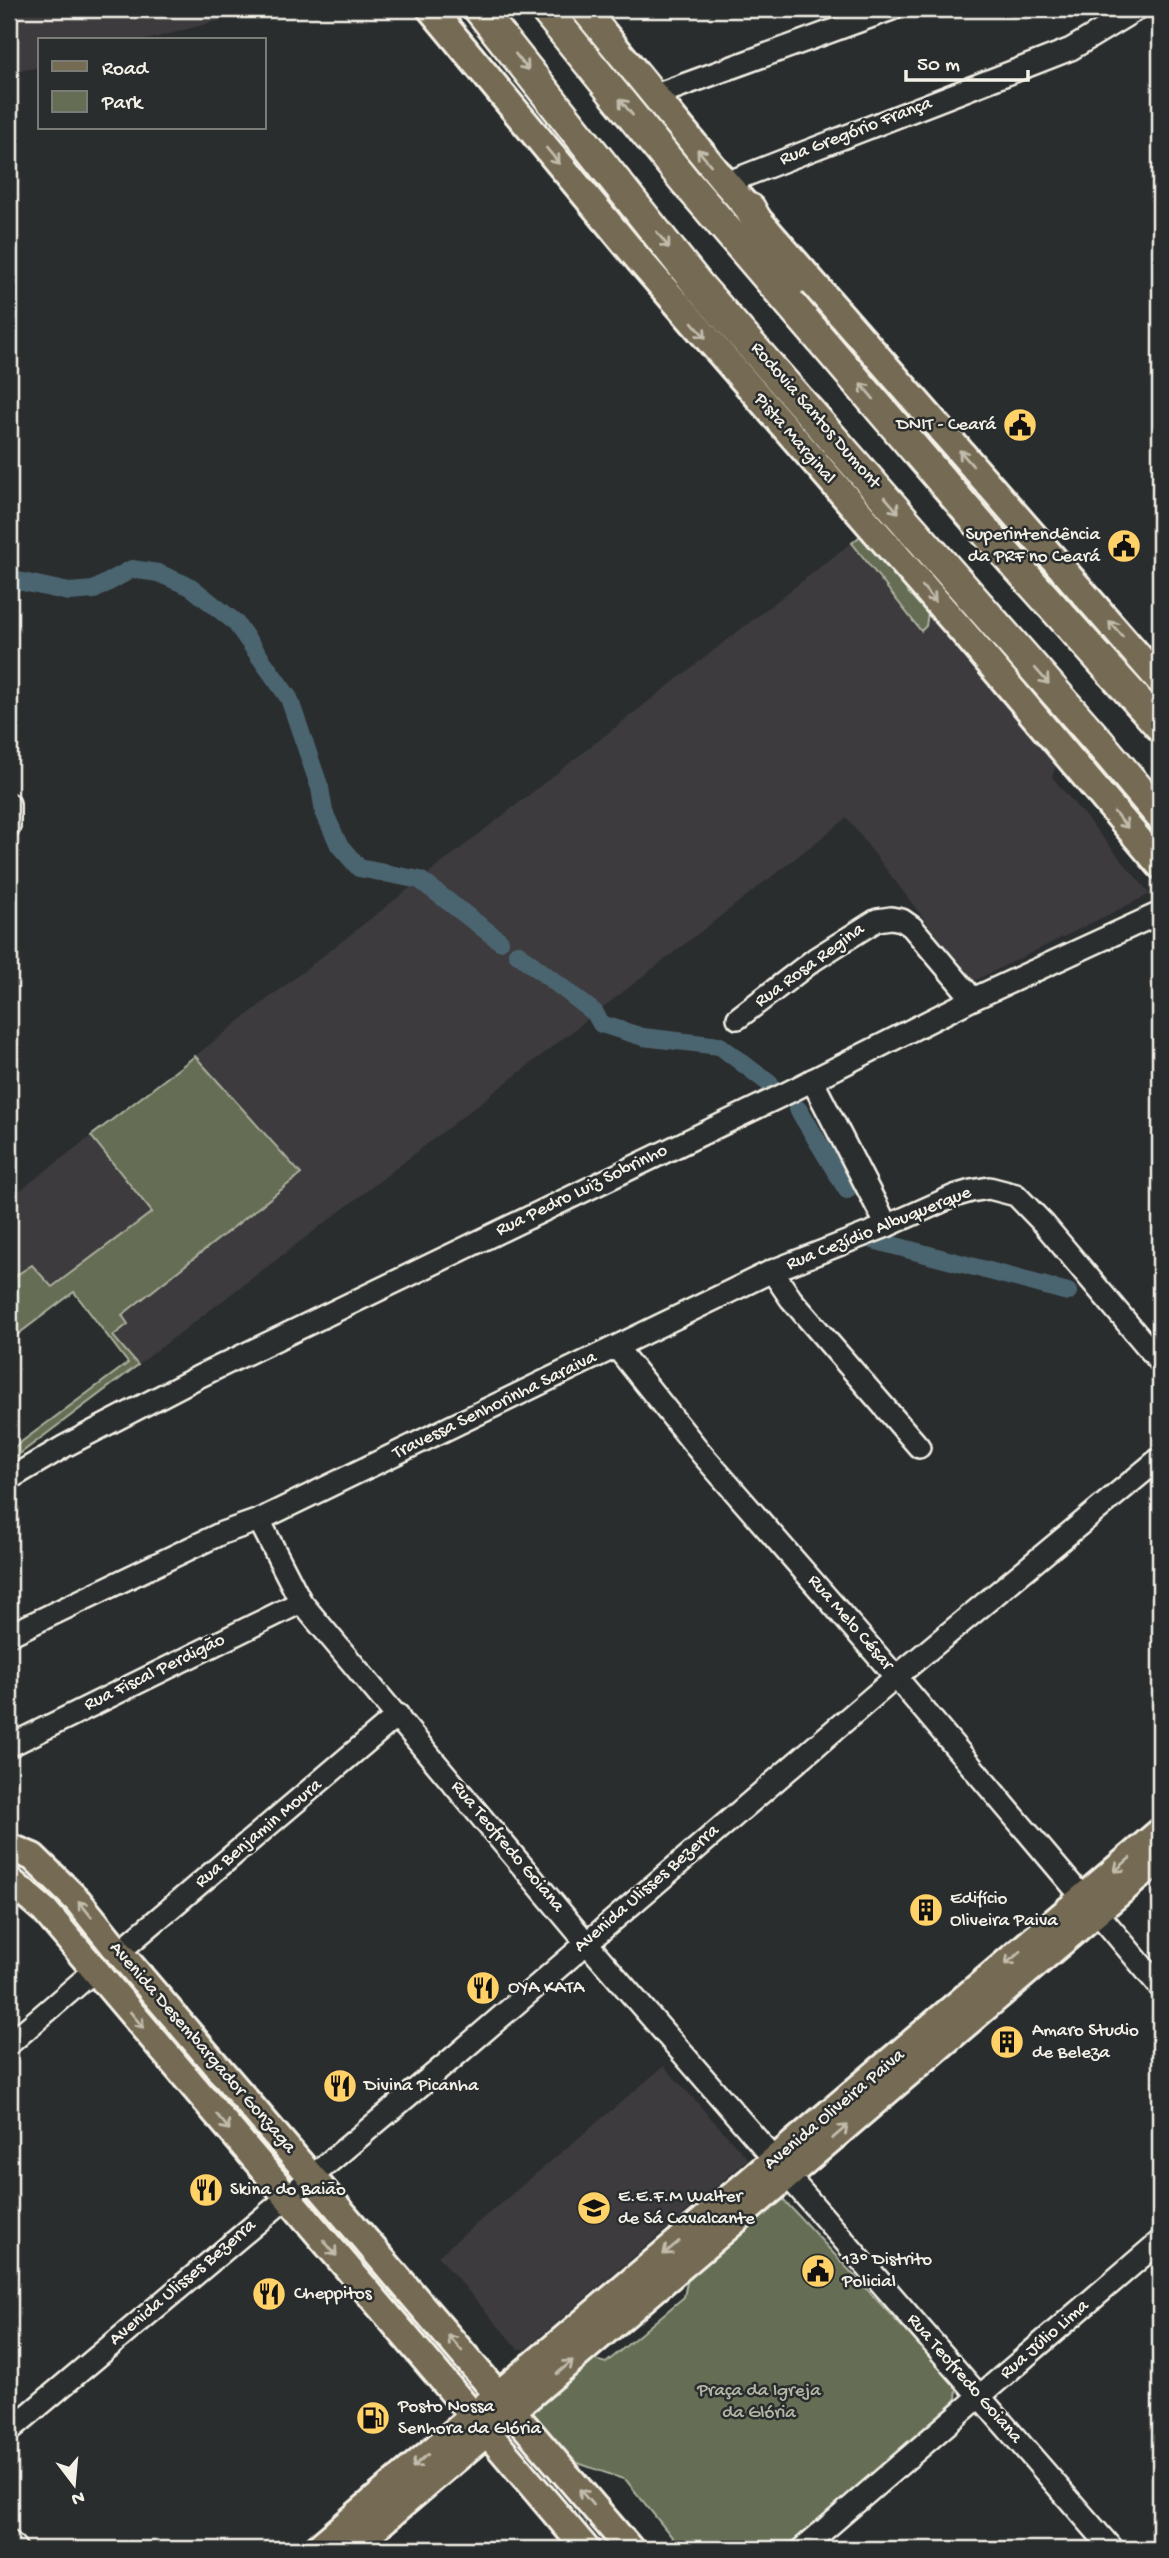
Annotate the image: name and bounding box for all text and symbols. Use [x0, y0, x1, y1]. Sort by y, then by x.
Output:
legend [38, 38, 266, 130]
scale bar [906, 38, 1029, 82]
one-way arrow [514, 52, 529, 71]
text: 50 m [917, 54, 960, 79]
text: Road [102, 58, 150, 83]
text: Park [101, 92, 145, 117]
street label: Rua Gregório França [777, 92, 937, 172]
one-way arrow [618, 98, 633, 116]
one-way arrow [545, 146, 561, 164]
one-way arrow [696, 149, 712, 167]
one-way arrow [655, 231, 671, 249]
one-way arrow [691, 321, 707, 339]
street label: Rodovia Santos Dumont [745, 338, 887, 496]
one-way arrow [859, 383, 875, 401]
street label: Pista Marginal [747, 388, 840, 489]
public building icon: DNIT - Ceará [1001, 406, 1039, 444]
place label: DNIT - Ceará [894, 414, 997, 437]
one-way arrow [958, 449, 974, 467]
one-way arrow [884, 495, 900, 513]
place label: Superintendência da PRF no Ceará [966, 524, 1101, 569]
public building icon: Superintendência da PRF no Ceará [1105, 527, 1143, 565]
one-way arrow [921, 585, 937, 603]
one-way arrow [1108, 620, 1124, 638]
one-way arrow [1034, 667, 1050, 685]
one-way arrow [1113, 811, 1129, 829]
street label: Rua Rosa Regina [751, 918, 871, 1014]
street label: Rua Pedro Luiz Sobrinho [492, 1139, 672, 1243]
street label: Rua Cezídio Albuquerque [783, 1181, 975, 1277]
street label: Travessa Senhorinha Saraiva [388, 1346, 602, 1466]
street label: Rua Melo César [802, 1570, 899, 1677]
street label: Rua Fiscal Perdigão [81, 1629, 229, 1717]
street label: Rua Benjamin Moura [191, 1773, 328, 1894]
street label: Rua Teofredo Goiana [445, 1776, 570, 1919]
street label: Avenida Ulisses Bezerra [570, 1819, 725, 1958]
one-way arrow [1113, 1857, 1131, 1873]
place label: Edifício Oliveira Paiva [950, 1888, 1059, 1933]
building icon: Edifício Oliveira Paiva [907, 1891, 945, 1929]
one-way arrow [78, 1900, 93, 1919]
street label: Avenida Desembargador Gonzaga [104, 1937, 301, 2160]
one-way arrow [1004, 1950, 1022, 1966]
restaurant icon: OYA KATA [464, 1969, 502, 2007]
place label: OYA KATA [508, 1977, 586, 2000]
one-way arrow [129, 2011, 145, 2029]
place label: Amaro Studio de Beleza [1032, 2020, 1139, 2065]
building icon: Amaro Studio de Beleza [988, 2023, 1026, 2061]
street label: Avenida Oliveira Paiva [760, 2043, 911, 2176]
restaurant icon: Divina Picanha [321, 2067, 359, 2105]
place label: Divina Picanha [362, 2075, 480, 2098]
one-way arrow [215, 2112, 231, 2130]
one-way arrow [831, 2124, 849, 2140]
restaurant icon: Skina do Baião [187, 2171, 225, 2209]
place label: Skina do Baião [230, 2179, 346, 2202]
place label: E.E.F.M Walter de Sá Cavalcante [618, 2186, 755, 2231]
school or university icon: E.E.F.M Walter de Sá Cavalcante [575, 2189, 613, 2227]
street label: Avenida Ulisses Bezerra [105, 2214, 262, 2351]
one-way arrow [322, 2239, 338, 2257]
one-way arrow [663, 2240, 681, 2256]
place label: 13º Distrito Policial [841, 2249, 932, 2294]
public building icon: 13º Distrito Policial [799, 2252, 837, 2290]
restaurant icon: Cheppitos [250, 2275, 288, 2313]
place label: Cheppitos [294, 2283, 373, 2306]
street label: Rua Júlio Lima [996, 2294, 1095, 2385]
street label: Rua Teofredo Goiana [901, 2309, 1028, 2450]
one-way arrow [447, 2334, 463, 2352]
one-way arrow [556, 2359, 574, 2375]
park label: Praça da Igreja da Glória [696, 2380, 822, 2425]
place label: Posto Nossa Senhora da Glória [397, 2396, 543, 2441]
fuel station icon: Posto Nossa Senhora da Glória [354, 2399, 392, 2437]
north arrow [38, 2450, 108, 2520]
one-way arrow [412, 2453, 430, 2469]
text: N [69, 2484, 87, 2510]
one-way arrow [578, 2489, 594, 2507]

